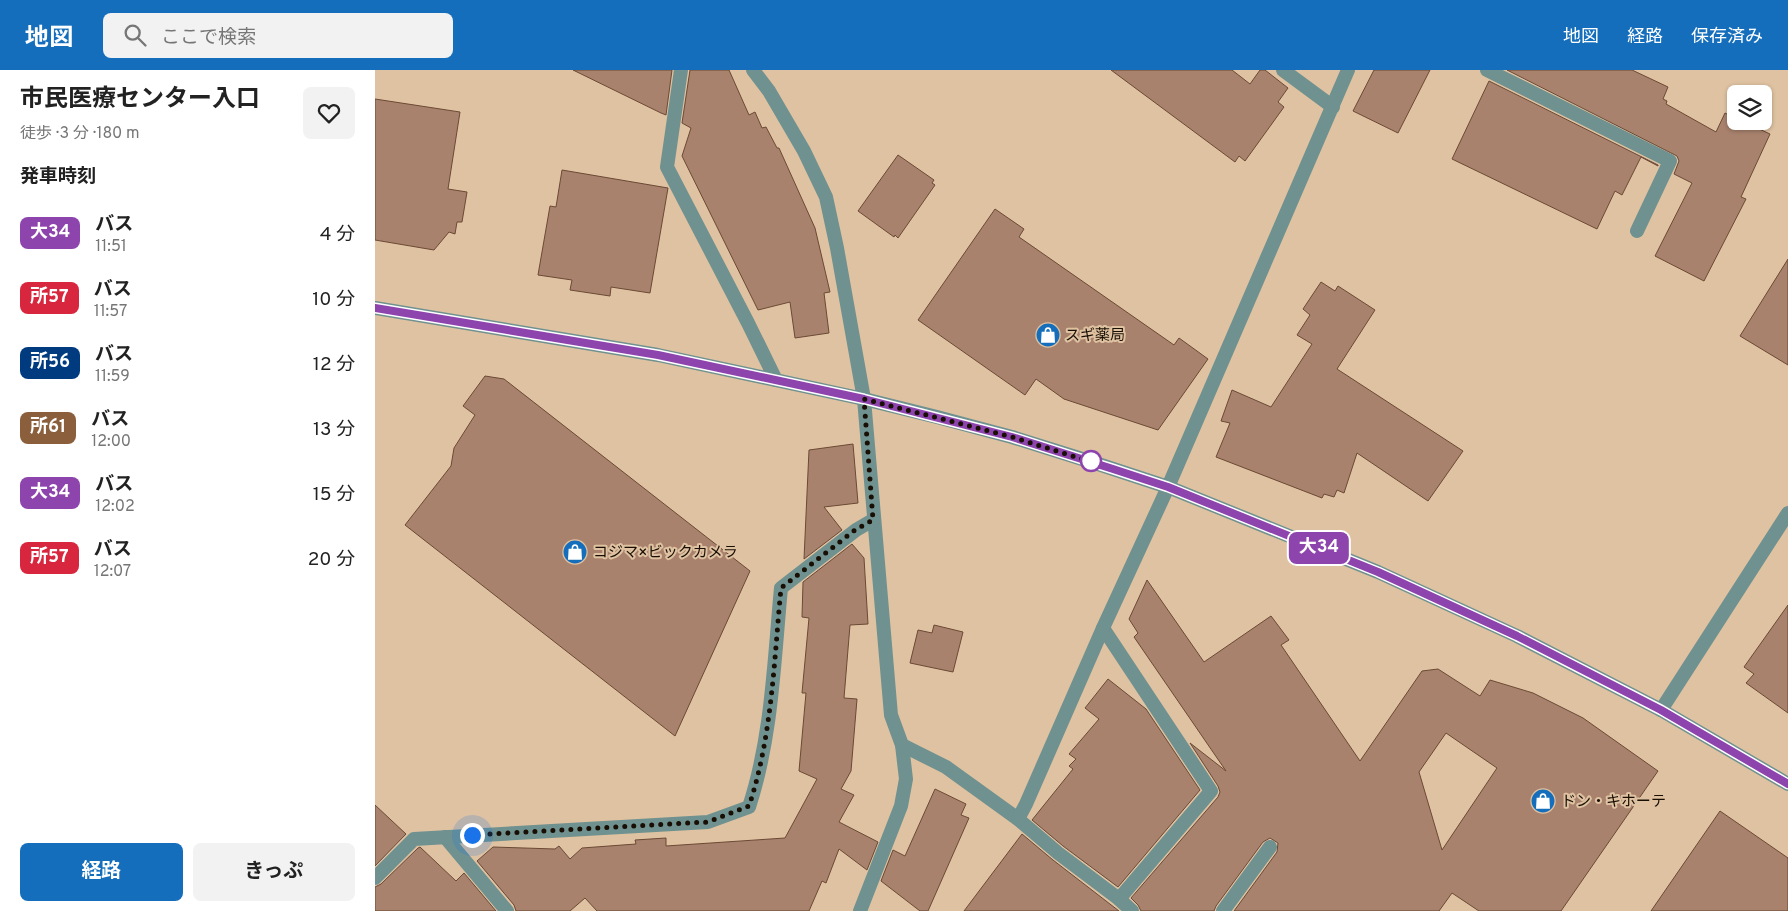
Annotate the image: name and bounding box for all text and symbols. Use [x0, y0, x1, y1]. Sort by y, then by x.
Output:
search box [103, 13, 453, 58]
icon: search [121, 21, 149, 49]
text: 地図 [25, 24, 73, 54]
text: ここで検索 [161, 26, 256, 50]
text: 地図 [1563, 26, 1599, 49]
text: 経路 [1627, 26, 1663, 49]
text: 保存済み [1691, 26, 1763, 49]
text: 市民医療センター入口 [20, 85, 260, 115]
map controls [1727, 85, 1772, 130]
button: layers [1727, 85, 1772, 130]
button: heart [303, 87, 355, 139]
text: 徒歩 · 3 分 · 180 m [20, 124, 140, 144]
text: 発車時刻 [20, 165, 96, 189]
text: バス [95, 213, 133, 237]
text: 大34 [30, 221, 70, 244]
text: 4 分 [320, 223, 355, 247]
text: 11:51 [95, 237, 127, 257]
text: バス [94, 278, 132, 302]
text: 所57 [30, 286, 69, 309]
text: 10 分 [312, 288, 355, 312]
text: 11:57 [94, 302, 127, 322]
shop icon: スギ薬局 [1035, 322, 1061, 348]
place label: スギ薬局 [1065, 327, 1125, 346]
text: バス [95, 343, 133, 367]
text: 所56 [30, 351, 70, 374]
text: 12 分 [313, 353, 355, 377]
text: 11:59 [95, 367, 130, 387]
text: バス [91, 408, 129, 432]
text: 所61 [30, 416, 66, 439]
text: 13 分 [313, 418, 355, 442]
text: 12:00 [91, 432, 131, 452]
unlabelled marker [1080, 450, 1102, 472]
text: バス [95, 473, 133, 497]
text: 大34 [30, 481, 70, 504]
text: 15 分 [313, 483, 355, 507]
text: 12:02 [95, 497, 135, 517]
line badge: 大34 [1290, 532, 1348, 564]
text: 大34 [1299, 536, 1339, 559]
text: バス [94, 538, 132, 562]
shop icon: コジマ×ビックカメラ [562, 539, 588, 565]
place label: コジマ×ビックカメラ [593, 544, 738, 563]
text: 所57 [30, 546, 69, 569]
text: 20 分 [308, 548, 355, 572]
text: 12:07 [94, 562, 131, 582]
shop icon: ドン・キホーテ [1530, 788, 1556, 814]
place label: ドン・キホーテ [1561, 793, 1666, 812]
your location [460, 823, 485, 848]
button: 経路 [20, 843, 183, 901]
button: きっぷ [193, 843, 355, 901]

